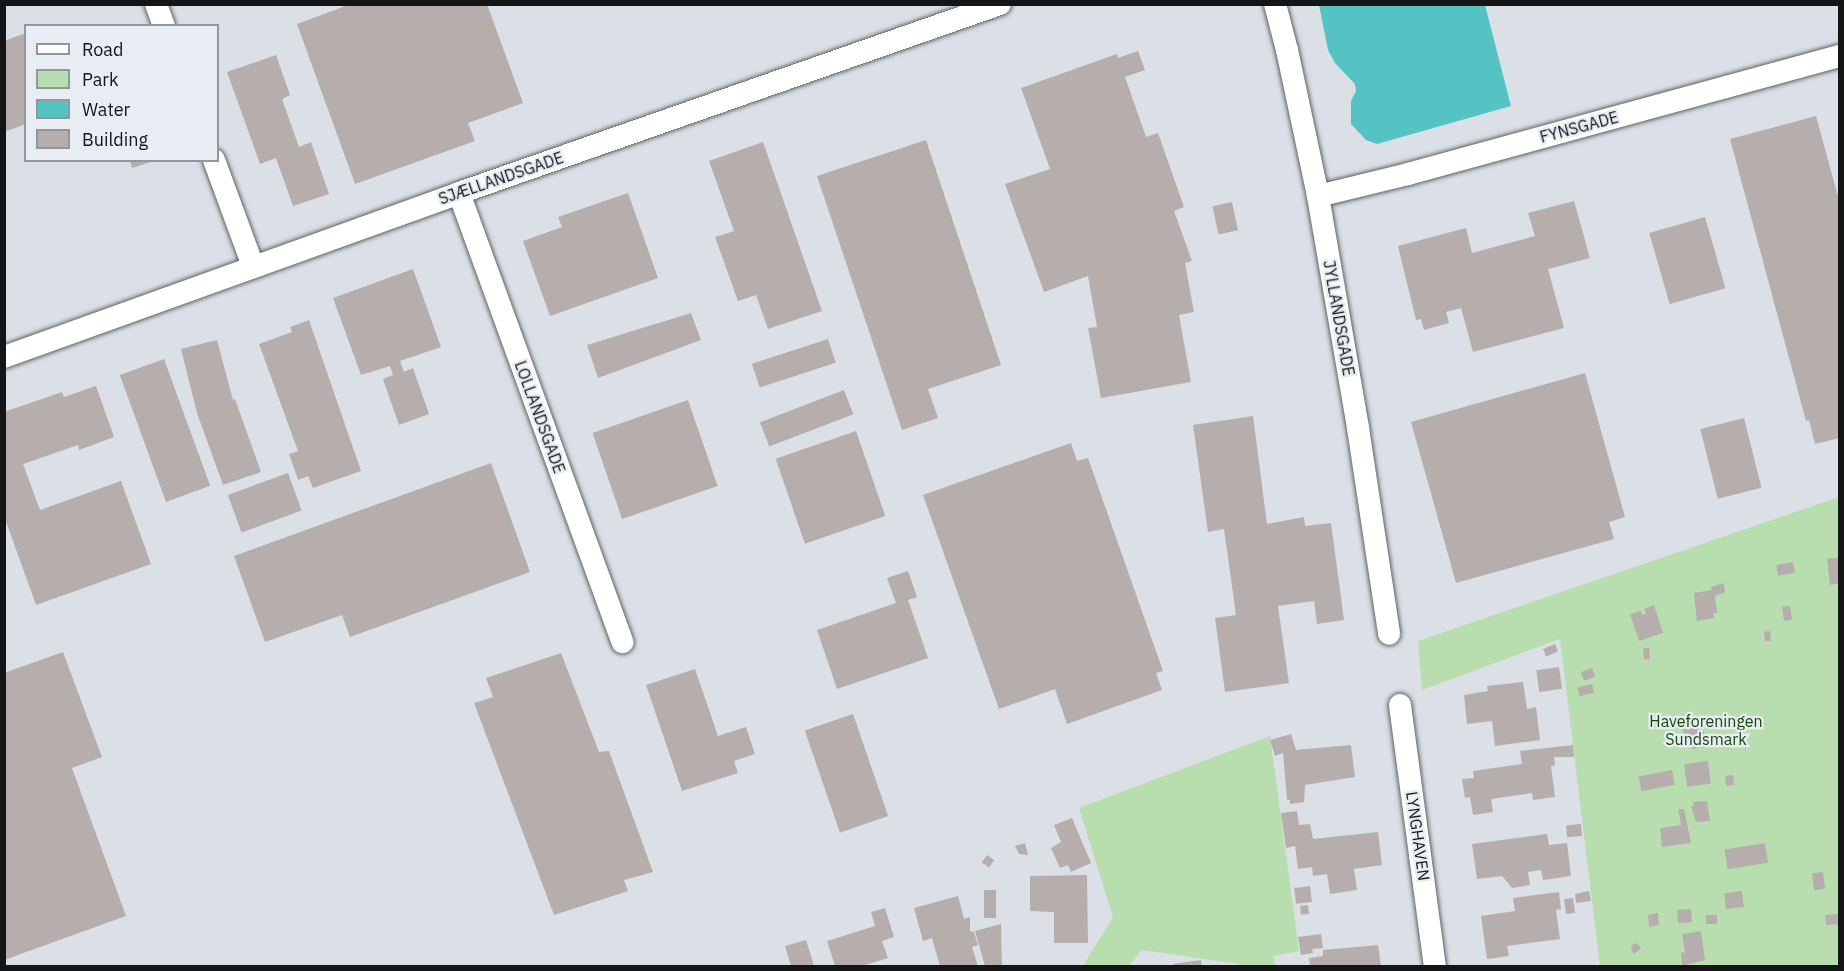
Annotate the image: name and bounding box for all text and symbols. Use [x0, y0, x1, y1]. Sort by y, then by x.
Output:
legend [24, 24, 219, 162]
text: Road [82, 38, 123, 61]
text: Park [82, 68, 118, 91]
text: Water [82, 98, 130, 121]
street label: FYNSGADE [1538, 107, 1620, 147]
text: Building [82, 128, 148, 151]
street label: SJÆLLANDSGADE [436, 148, 566, 208]
street label: JYLLANDSGADE [1319, 259, 1359, 377]
street label: LOLLANDSGADE [511, 358, 569, 476]
park label: Haveforeningen Sundsmark [1649, 711, 1763, 749]
street label: LYNGHAVEN [1402, 790, 1434, 882]

